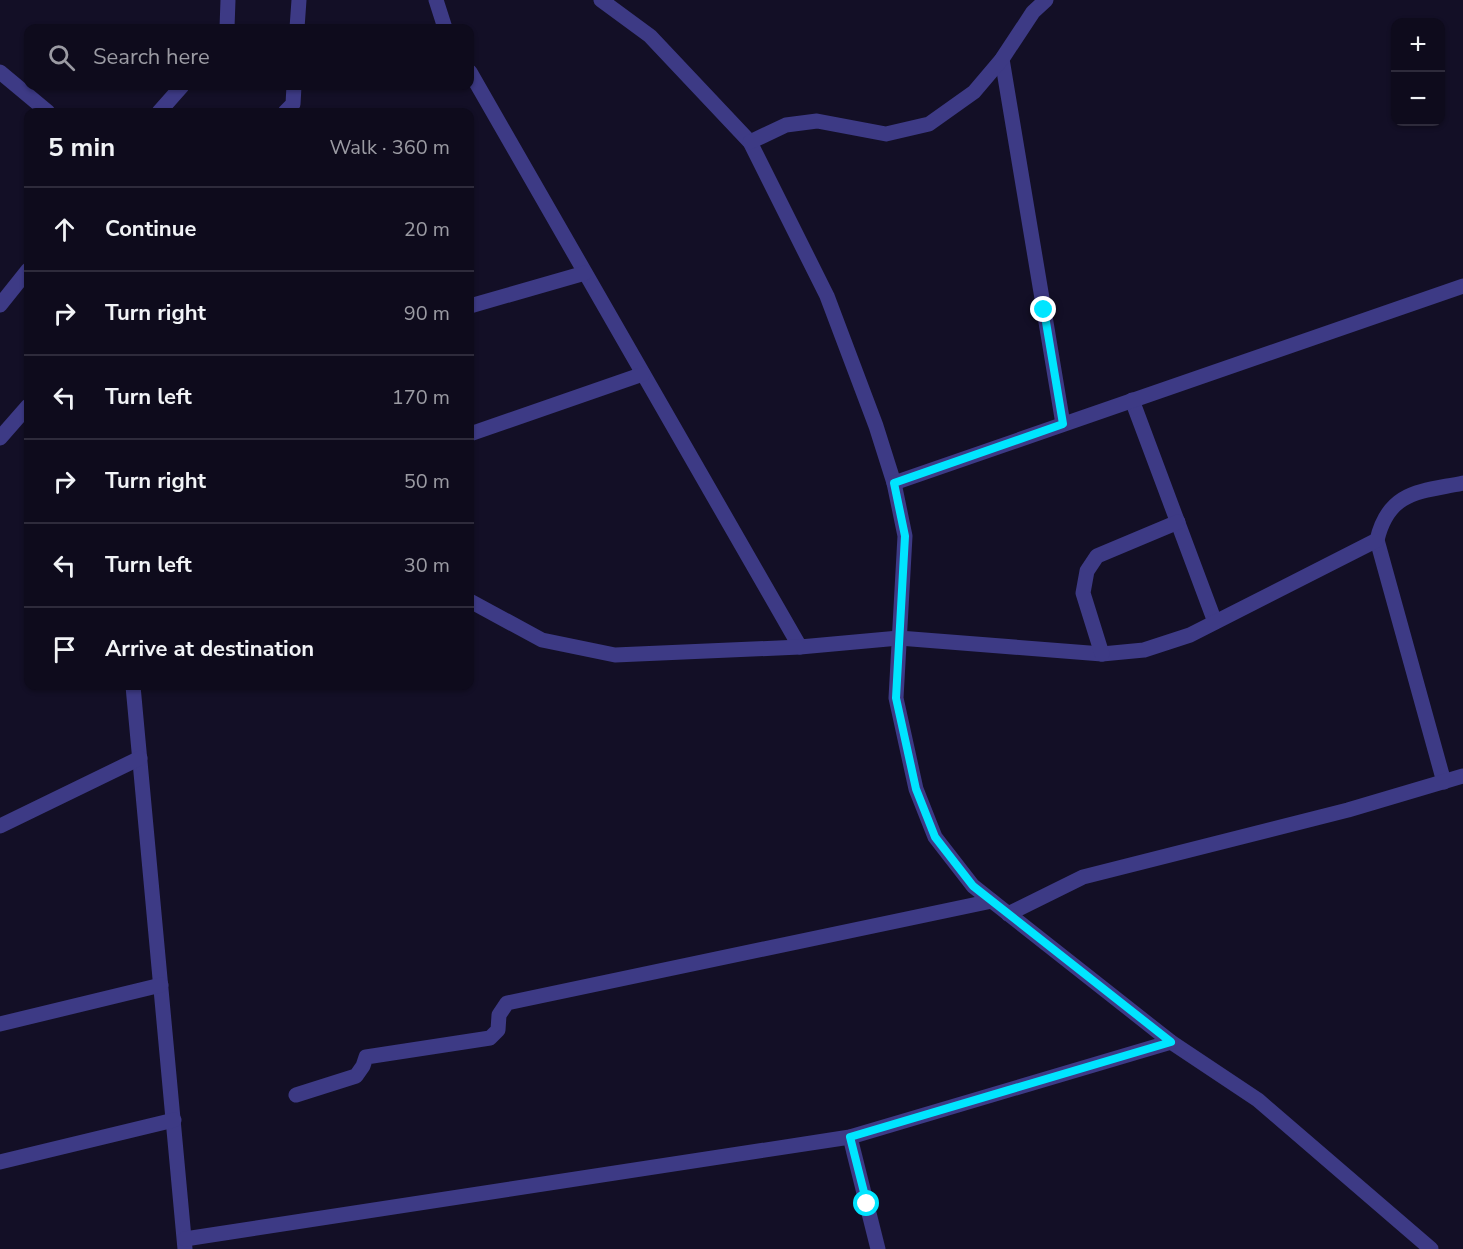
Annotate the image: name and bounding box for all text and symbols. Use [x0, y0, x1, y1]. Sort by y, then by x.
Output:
map controls [1391, 18, 1445, 126]
button: + [1391, 18, 1445, 72]
search box [24, 24, 474, 90]
icon: search [45, 41, 78, 74]
text: Search here [93, 42, 210, 72]
button: − [1391, 72, 1445, 126]
text: 5 min [48, 130, 115, 165]
text: Walk · 360 m [330, 134, 450, 161]
icon: ahead [48, 213, 81, 246]
text: Continue [105, 214, 196, 244]
text: 20 m [404, 216, 450, 243]
route end [1030, 296, 1056, 322]
icon: right [48, 297, 81, 330]
text: Turn right [105, 298, 206, 328]
text: 90 m [404, 300, 450, 327]
icon: left [48, 381, 81, 414]
text: Turn left [105, 382, 192, 412]
text: 170 m [392, 384, 450, 411]
icon: right [48, 465, 81, 498]
text: Turn right [105, 466, 206, 496]
text: 50 m [404, 468, 450, 495]
icon: left [48, 549, 81, 582]
text: Turn left [105, 550, 192, 580]
text: 30 m [404, 552, 450, 579]
icon: arrive [48, 633, 81, 666]
text: Arrive at destination [105, 634, 314, 664]
route start [853, 1190, 879, 1216]

